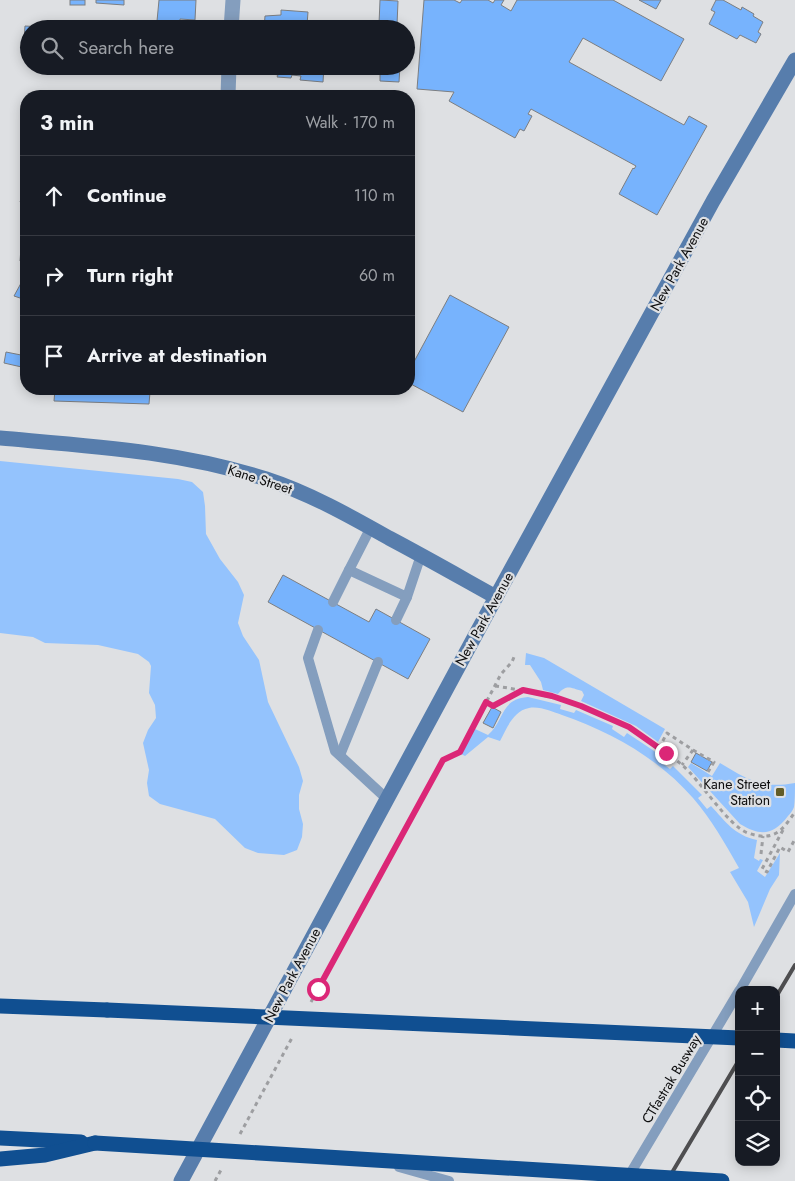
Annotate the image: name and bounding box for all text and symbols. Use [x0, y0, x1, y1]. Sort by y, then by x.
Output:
search box [20, 20, 415, 75]
icon: search [38, 34, 66, 62]
text: Search here [78, 34, 174, 61]
text: 3 min [40, 108, 94, 138]
text: Walk · 170 m [305, 111, 395, 134]
icon: ahead [40, 182, 68, 210]
text: Continue [87, 182, 166, 209]
text: 110 m [354, 184, 395, 207]
street label: New Park Avenue [645, 214, 713, 314]
icon: right [40, 262, 68, 290]
text: Turn right [87, 262, 173, 289]
text: 60 m [359, 264, 395, 287]
icon: arrive [40, 342, 68, 370]
text: Arrive at destination [87, 342, 267, 369]
street label: Kane Street [225, 459, 295, 499]
street label: New Park Avenue [450, 569, 518, 669]
route end [655, 742, 678, 765]
place label: Kane Street Station [703, 774, 771, 810]
marker: Kane Street Station [774, 786, 786, 798]
street label: New Park Avenue [259, 924, 325, 1026]
route start [307, 978, 330, 1001]
map controls [735, 986, 780, 1166]
button: + [735, 986, 780, 1031]
street label: CTfastrak Busway [637, 1030, 706, 1127]
button: − [735, 1031, 780, 1076]
button: locate [735, 1076, 780, 1121]
button: layers [735, 1121, 780, 1166]

